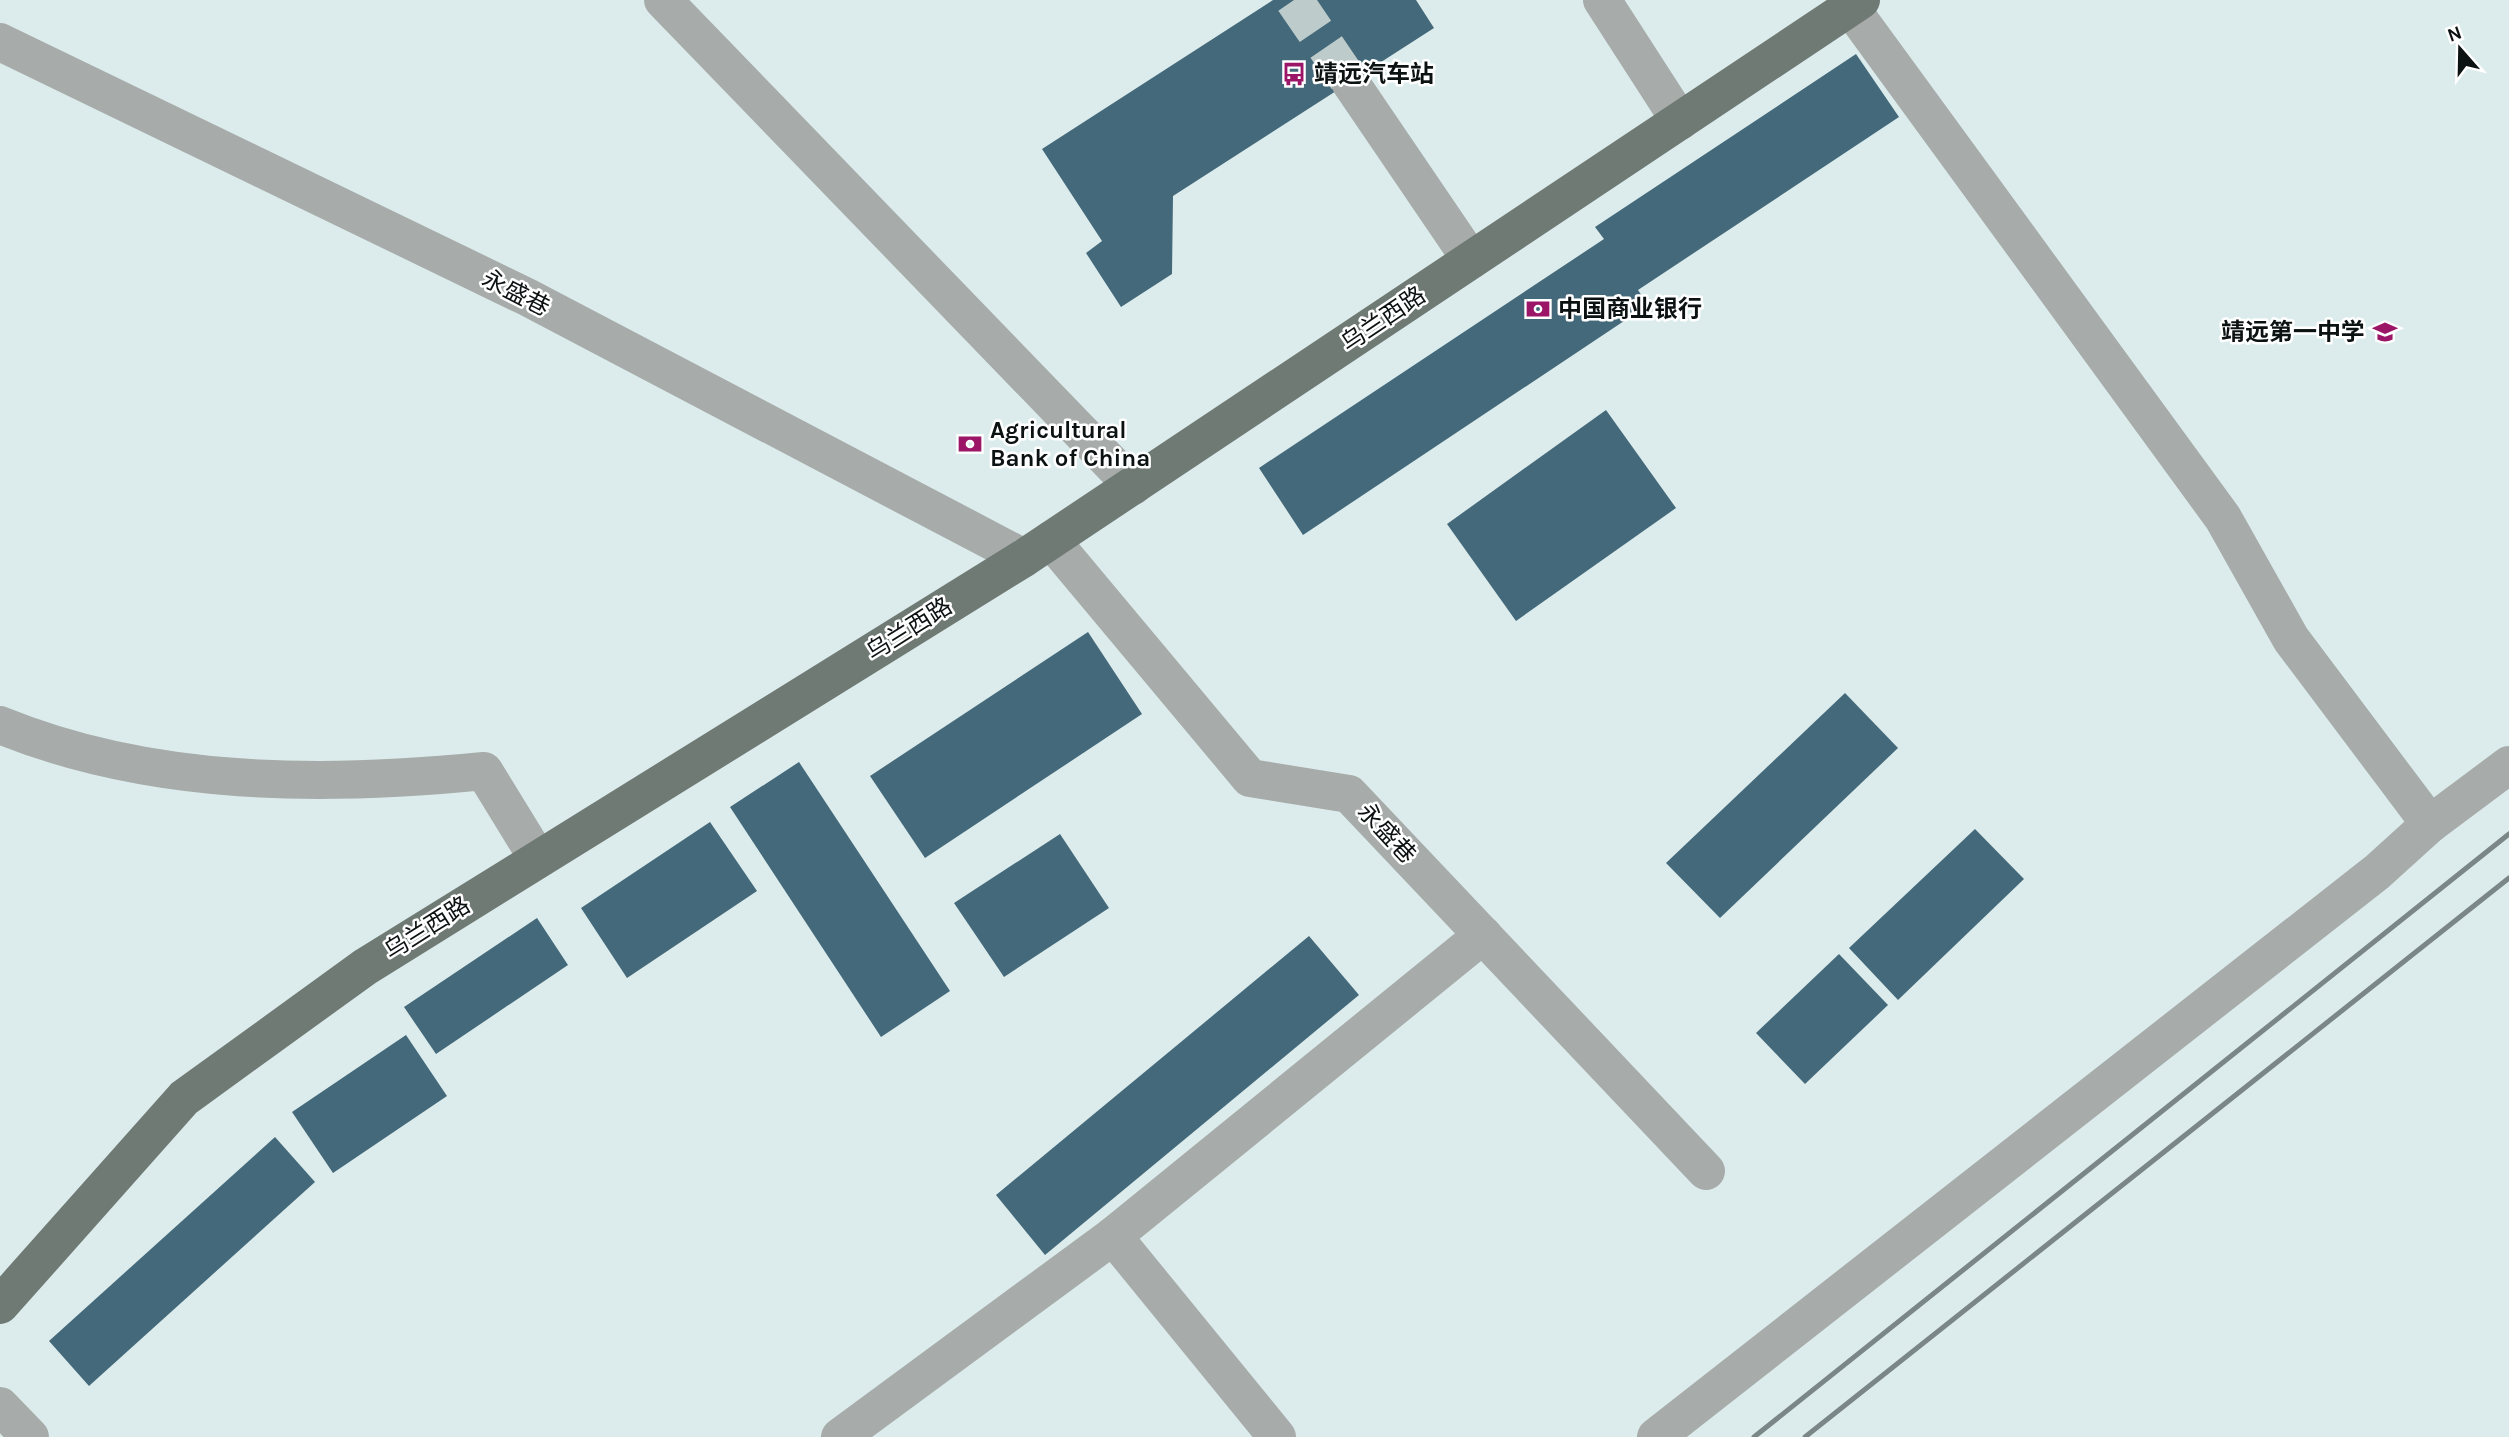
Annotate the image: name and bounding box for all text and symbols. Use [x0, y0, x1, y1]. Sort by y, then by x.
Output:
north arrow [2425, 14, 2495, 84]
text: N [2444, 21, 2465, 47]
bus stop icon: 靖远汽车站 [1280, 60, 1308, 88]
place label: 靖远汽车站 [1314, 60, 1434, 88]
street label: 永盛巷 [478, 264, 554, 322]
street label: 乌兰西路 [1335, 281, 1431, 357]
bank icon: 中国商业银行 [1524, 295, 1552, 323]
place label: 中国商业银行 [1558, 295, 1702, 323]
place label: 靖远第一中学 [2221, 318, 2365, 346]
school or university icon: 靖远第一中学 [2371, 318, 2399, 346]
place label: Agricultural Bank of China [990, 416, 1150, 472]
bank icon: Agricultural Bank of China [956, 430, 984, 458]
street label: 乌兰西路 [861, 592, 957, 666]
street label: 永盛巷 [1352, 797, 1422, 869]
street label: 乌兰西路 [379, 891, 475, 965]

